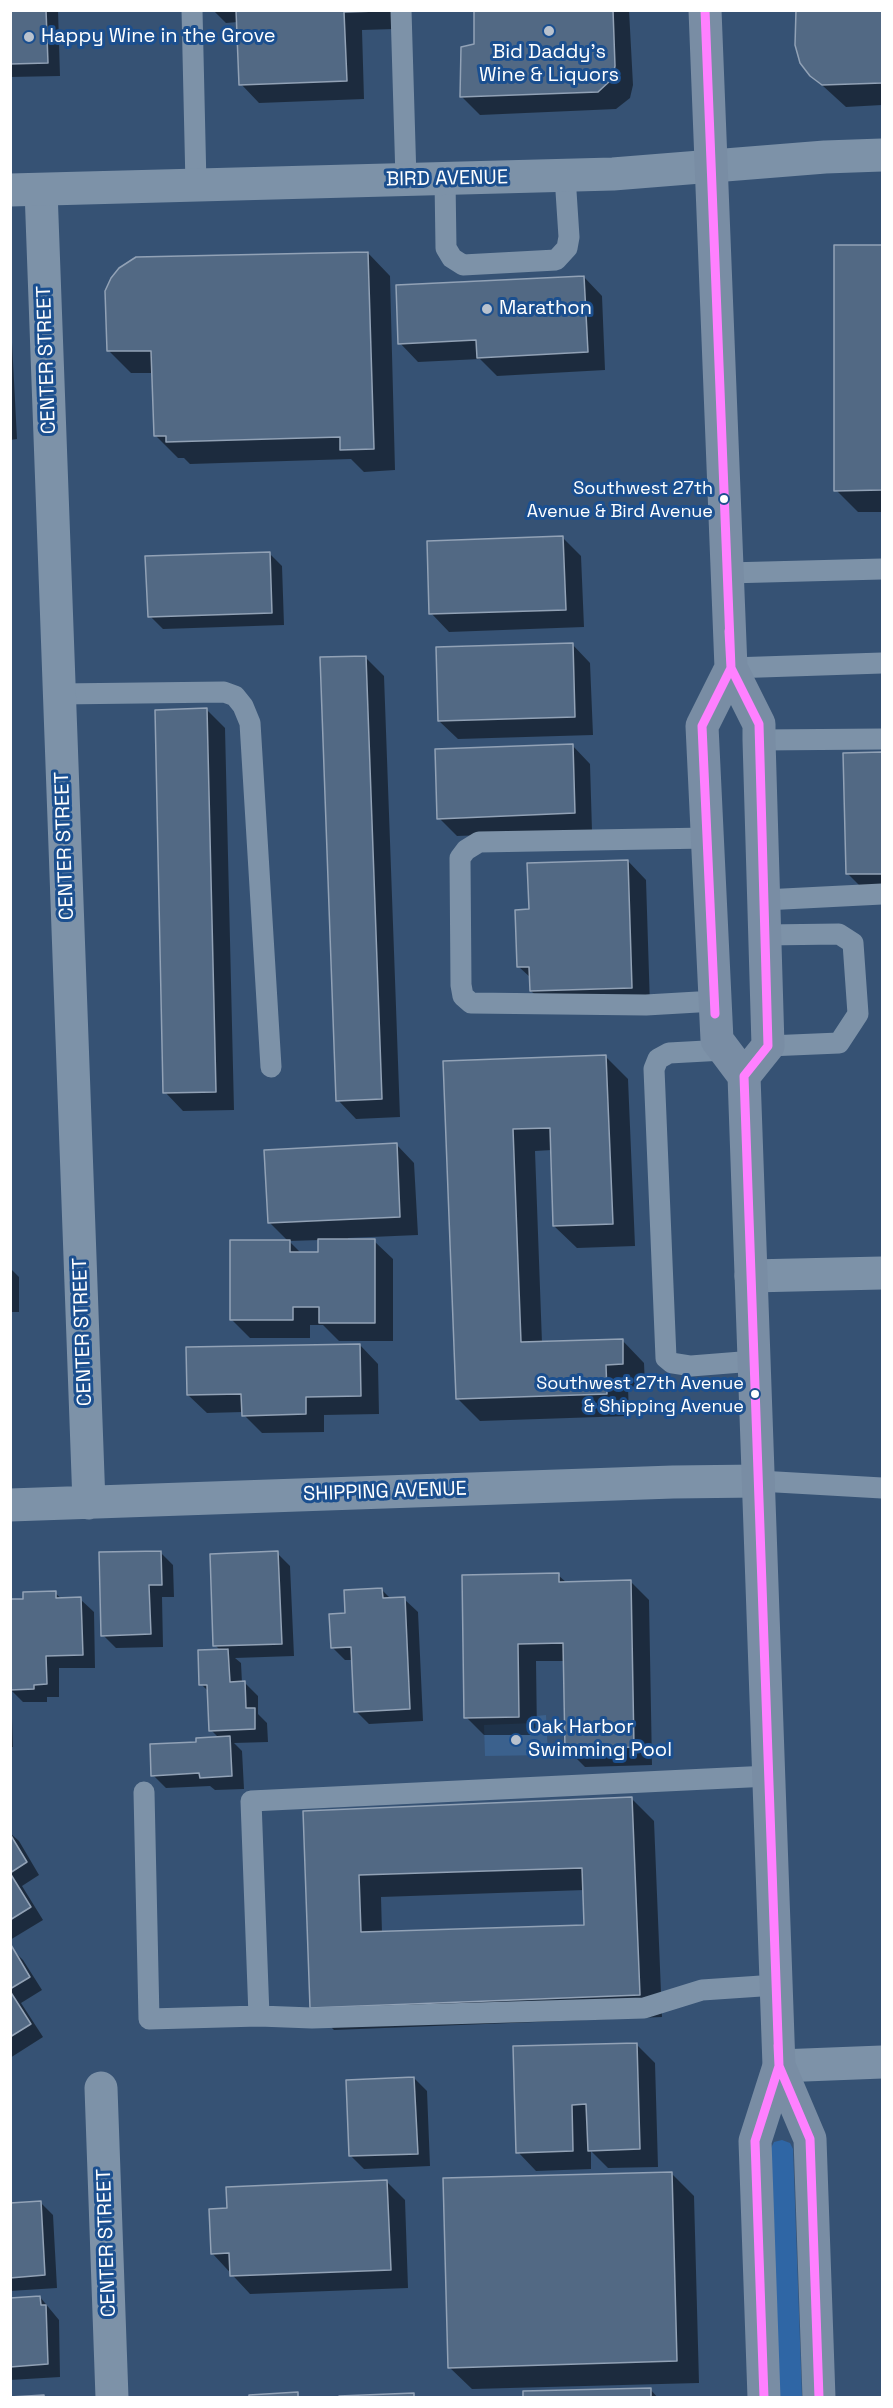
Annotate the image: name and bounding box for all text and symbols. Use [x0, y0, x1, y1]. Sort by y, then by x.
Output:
marker: Bid Daddy's Wine & Liquors [542, 24, 556, 38]
place label: Happy Wine in the Grove [41, 25, 276, 49]
marker: Happy Wine in the Grove [22, 30, 36, 44]
place label: Bid Daddy's Wine & Liquors [479, 41, 619, 88]
street label: BIRD AVENUE [386, 166, 508, 192]
street label: CENTER STREET [32, 285, 62, 435]
place label: Marathon [499, 297, 592, 321]
marker: Marathon [480, 302, 494, 316]
place label: Southwest 27th Avenue & Bird Avenue [527, 478, 713, 520]
marker: Southwest 27th Avenue & Bird Avenue [718, 493, 730, 505]
street label: CENTER STREET [50, 771, 80, 921]
street label: CENTER STREET [68, 1257, 98, 1407]
place label: Southwest 27th Avenue & Shipping Avenue [536, 1373, 744, 1416]
marker: Southwest 27th Avenue & Shipping Avenue [749, 1388, 761, 1400]
street label: SHIPPING AVENUE [303, 1477, 467, 1507]
place label: Oak Harbor Swimming Pool [528, 1716, 672, 1763]
marker: Oak Harbor Swimming Pool [509, 1733, 523, 1747]
street label: CENTER STREET [92, 2168, 122, 2318]

